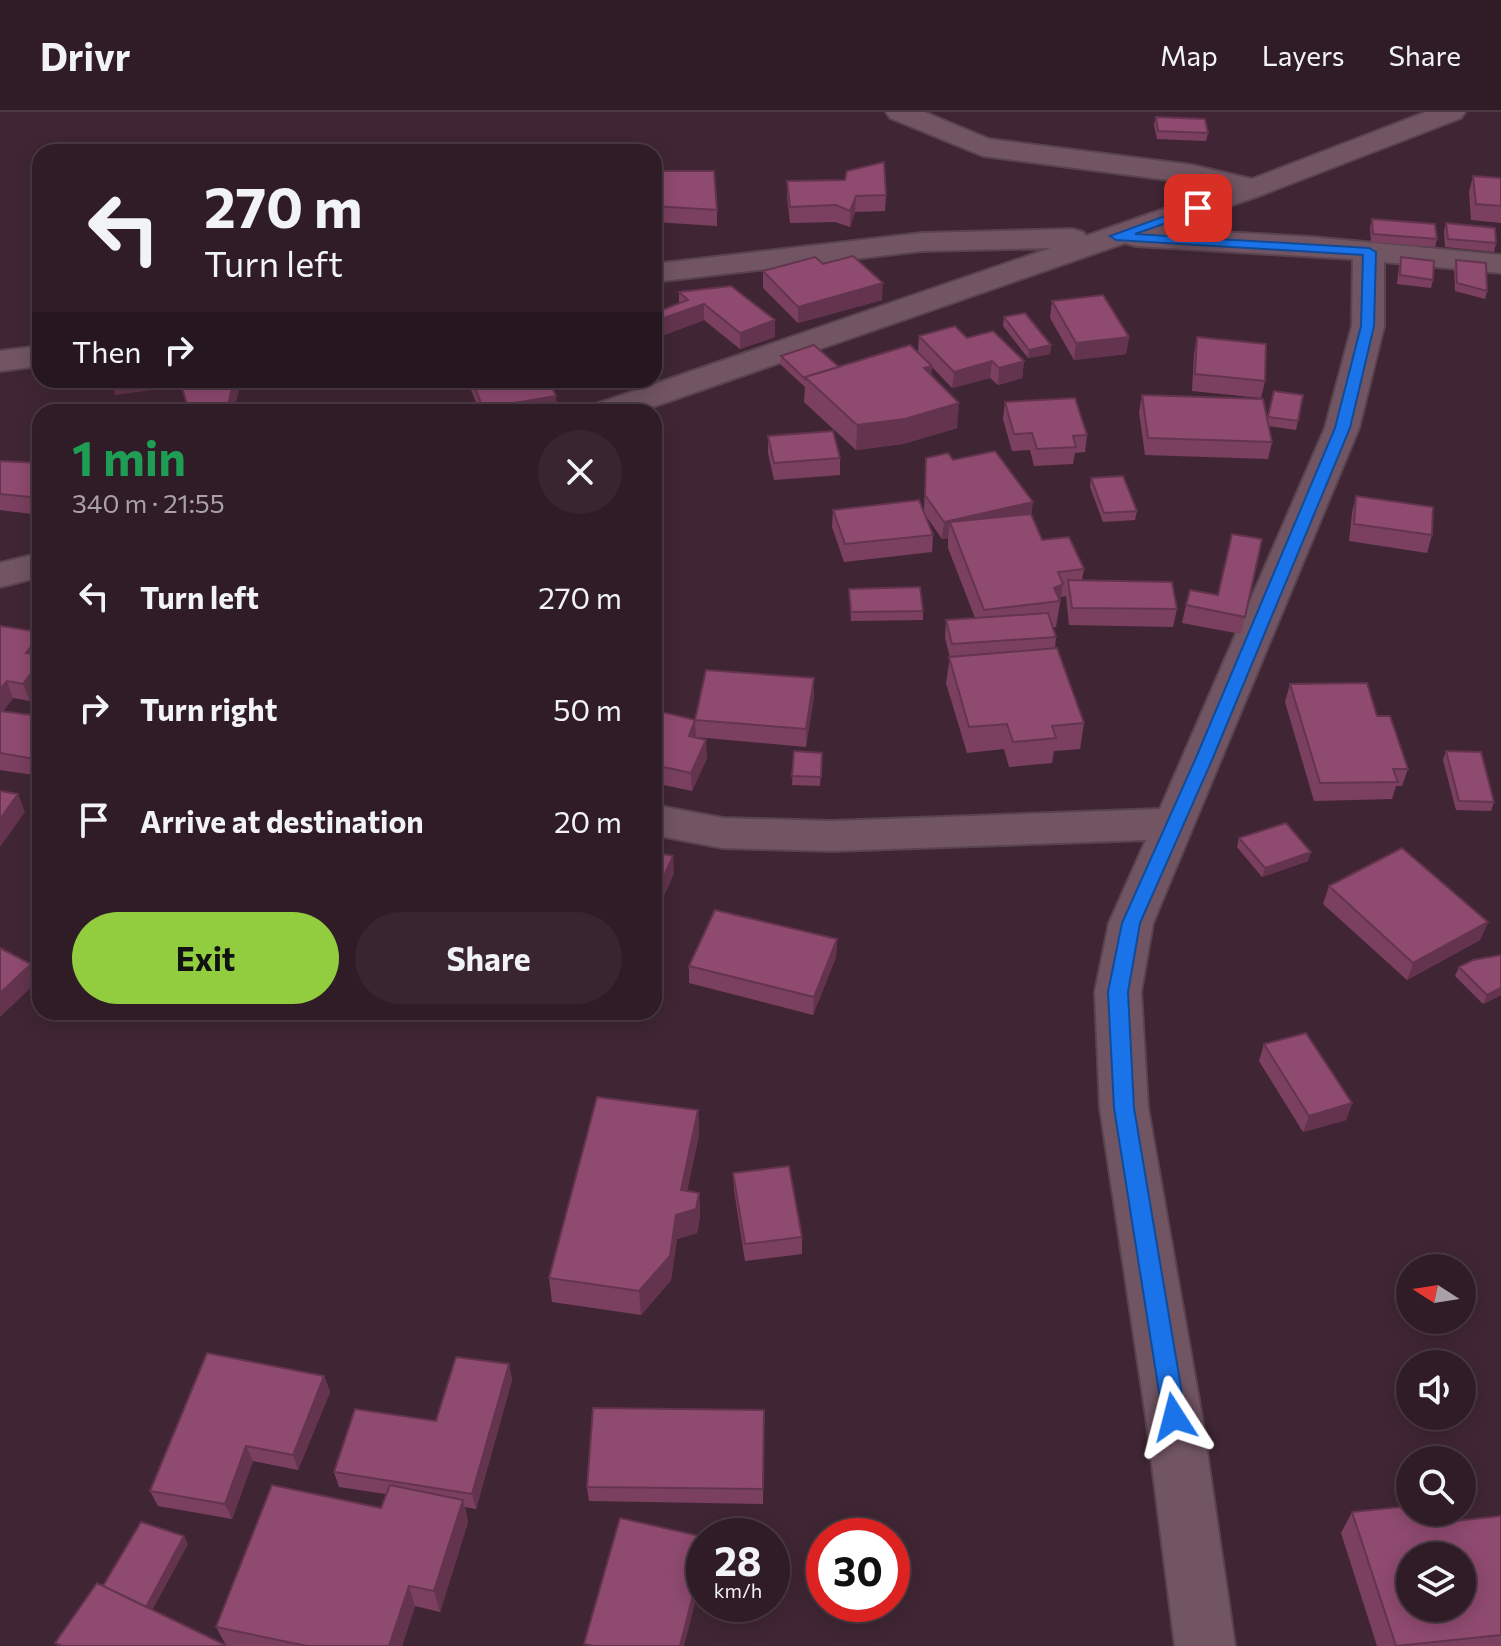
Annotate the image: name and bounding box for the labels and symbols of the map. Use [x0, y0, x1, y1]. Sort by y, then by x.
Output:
pin [1164, 174, 1232, 242]
north arrow [1396, 1254, 1476, 1334]
position arrow [1132, 1375, 1216, 1459]
speed limit sign: 30 [806, 1518, 910, 1622]

